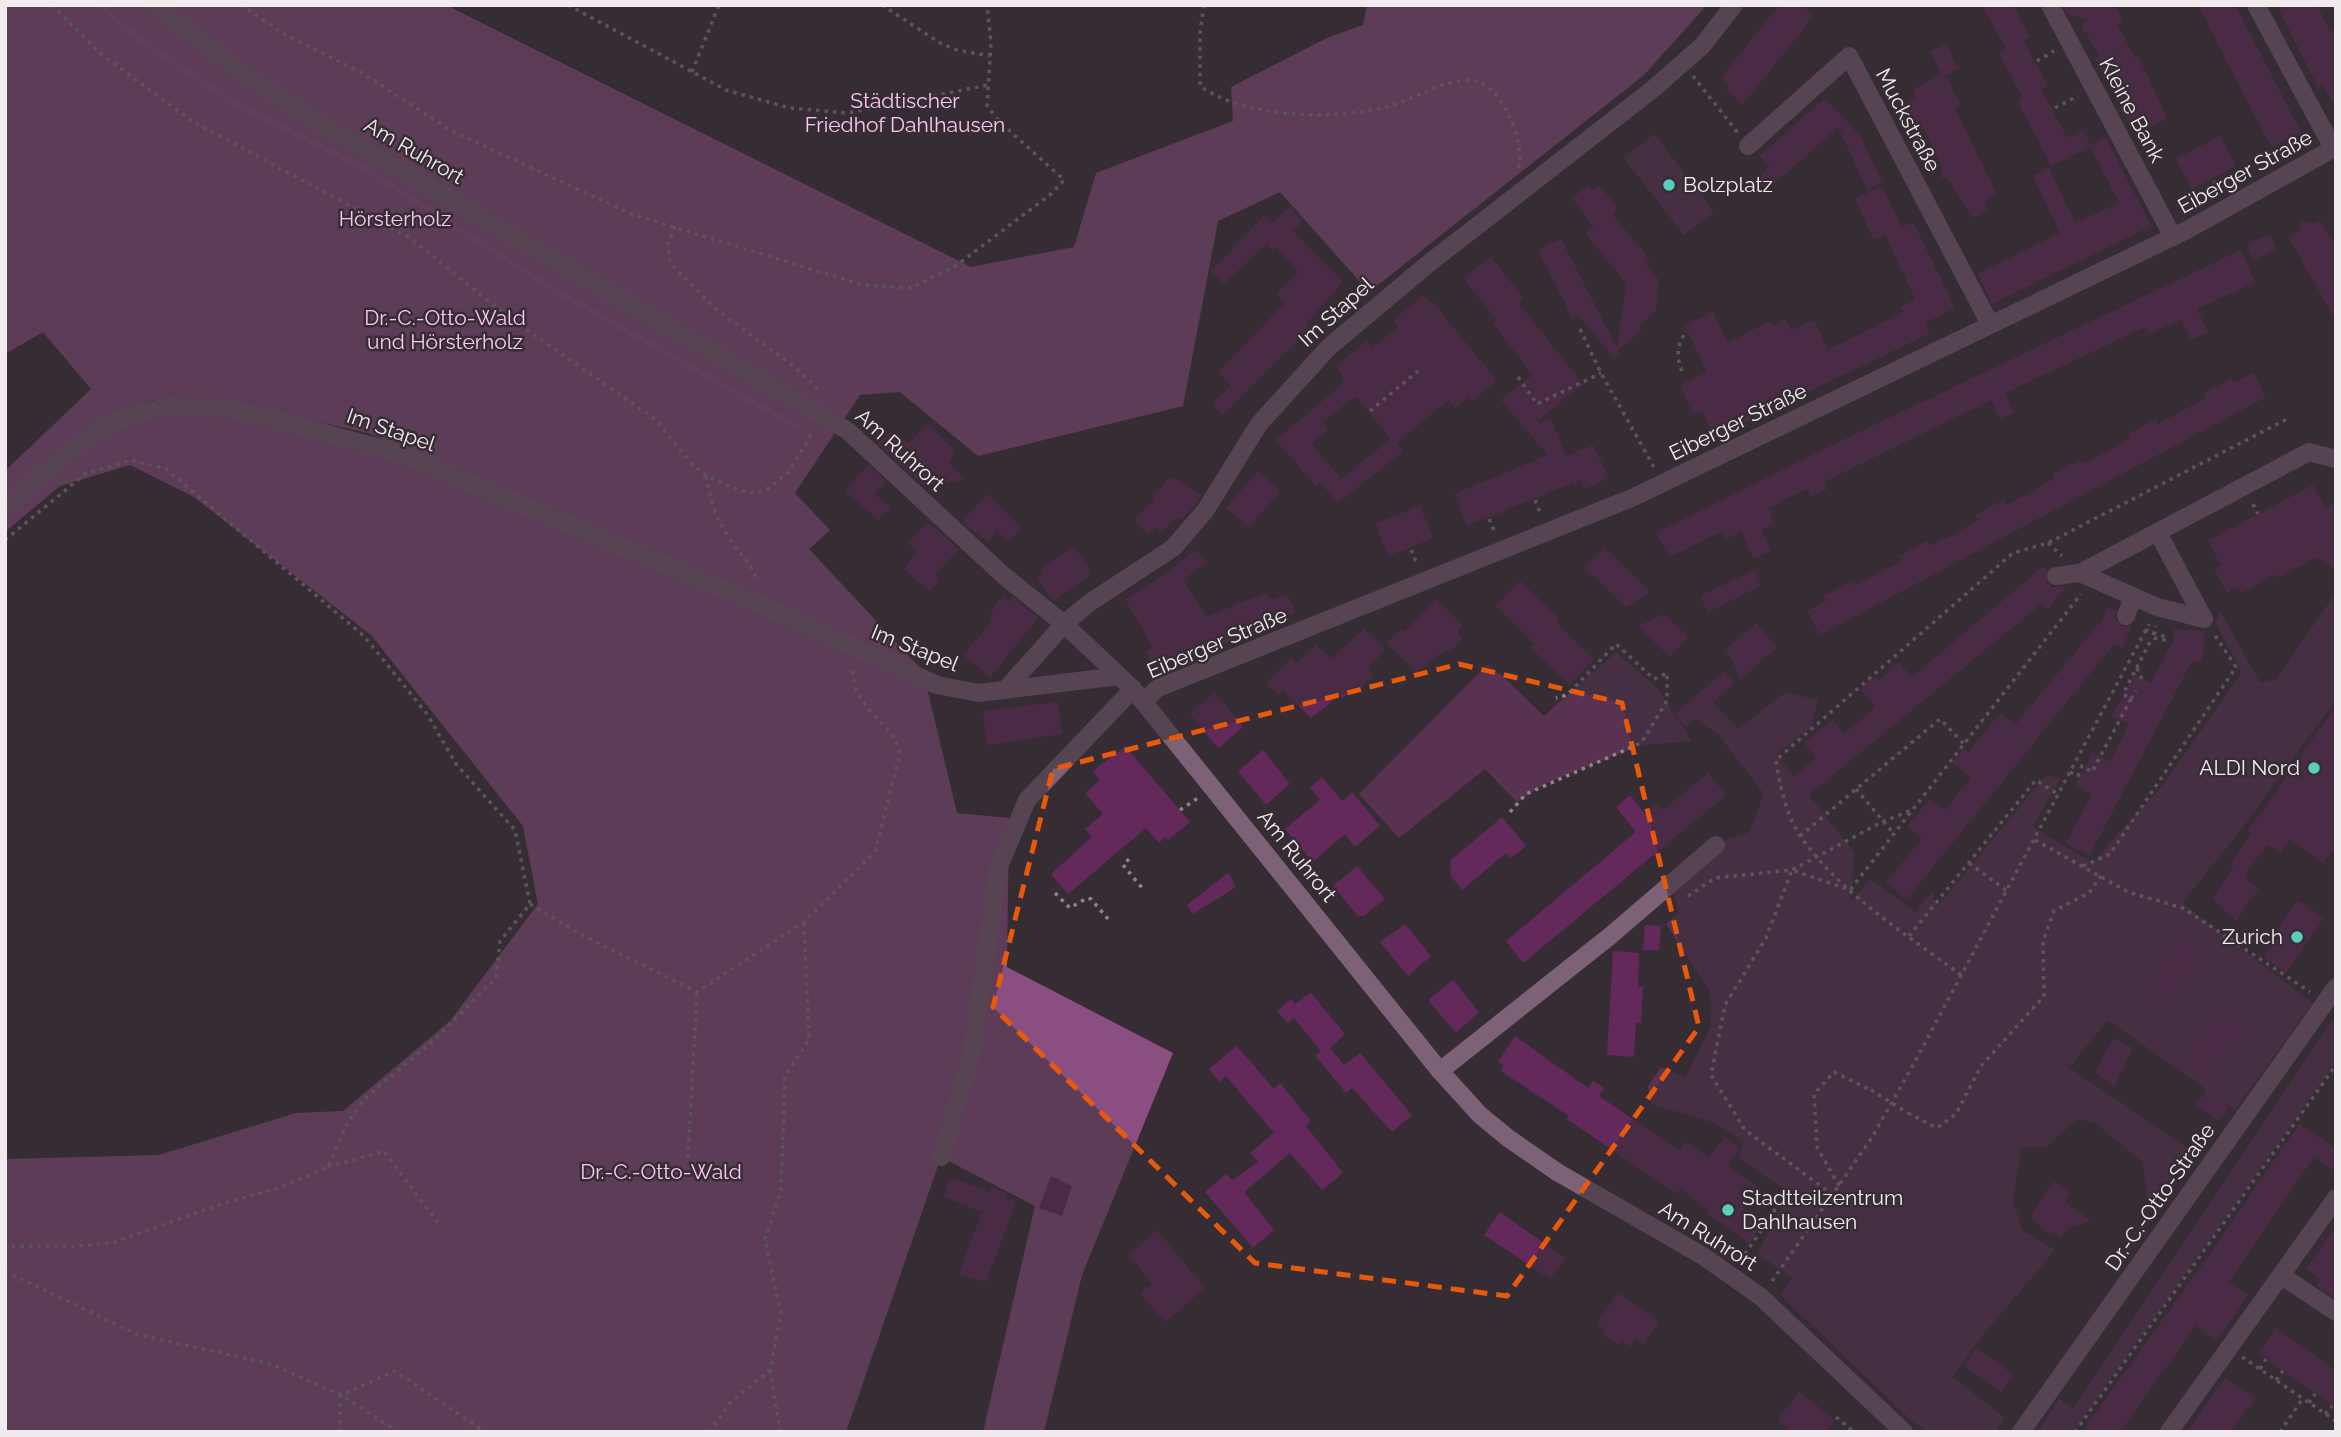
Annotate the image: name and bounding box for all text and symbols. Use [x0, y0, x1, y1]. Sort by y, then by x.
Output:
street label: Kleine Bank [2094, 53, 2170, 166]
street label: Muckstraße [1871, 64, 1946, 176]
park label: Städtischer Friedhof Dahlhausen [805, 88, 1005, 137]
street label: Am Ruhrort [360, 112, 469, 189]
street label: Eiberger Straße [2173, 124, 2316, 219]
place label: Bolzplatz [1683, 172, 1773, 197]
marker: Bolzplatz [1661, 177, 1677, 193]
park label: Hörsterholz [339, 206, 451, 231]
street label: Im Stapel [1293, 271, 1378, 352]
park label: Dr.-C.-Otto-Wald und Hörsterholz [364, 305, 526, 354]
street label: Eiberger Straße [1665, 378, 1810, 466]
street label: Im Stapel [344, 403, 439, 456]
street label: Am Ruhrort [851, 403, 950, 496]
street label: Eiberger Straße [1143, 602, 1291, 683]
street label: Im Stapel [868, 619, 963, 676]
place label: ALDI Nord [2199, 755, 2300, 780]
marker: ALDI Nord [2306, 760, 2322, 776]
street label: Am Ruhrort [1253, 805, 1342, 907]
place label: Zurich [2222, 924, 2283, 949]
marker: Zurich [2289, 929, 2305, 945]
street label: Dr.-C.-Otto-Straße [2100, 1118, 2220, 1275]
park label: Dr.-C.-Otto-Wald [580, 1159, 742, 1184]
place label: Stadtteilzentrum Dahlhausen [1742, 1185, 1903, 1234]
street label: Am Ruhrort [1655, 1196, 1762, 1276]
marker: Stadtteilzentrum Dahlhausen [1720, 1202, 1736, 1218]

